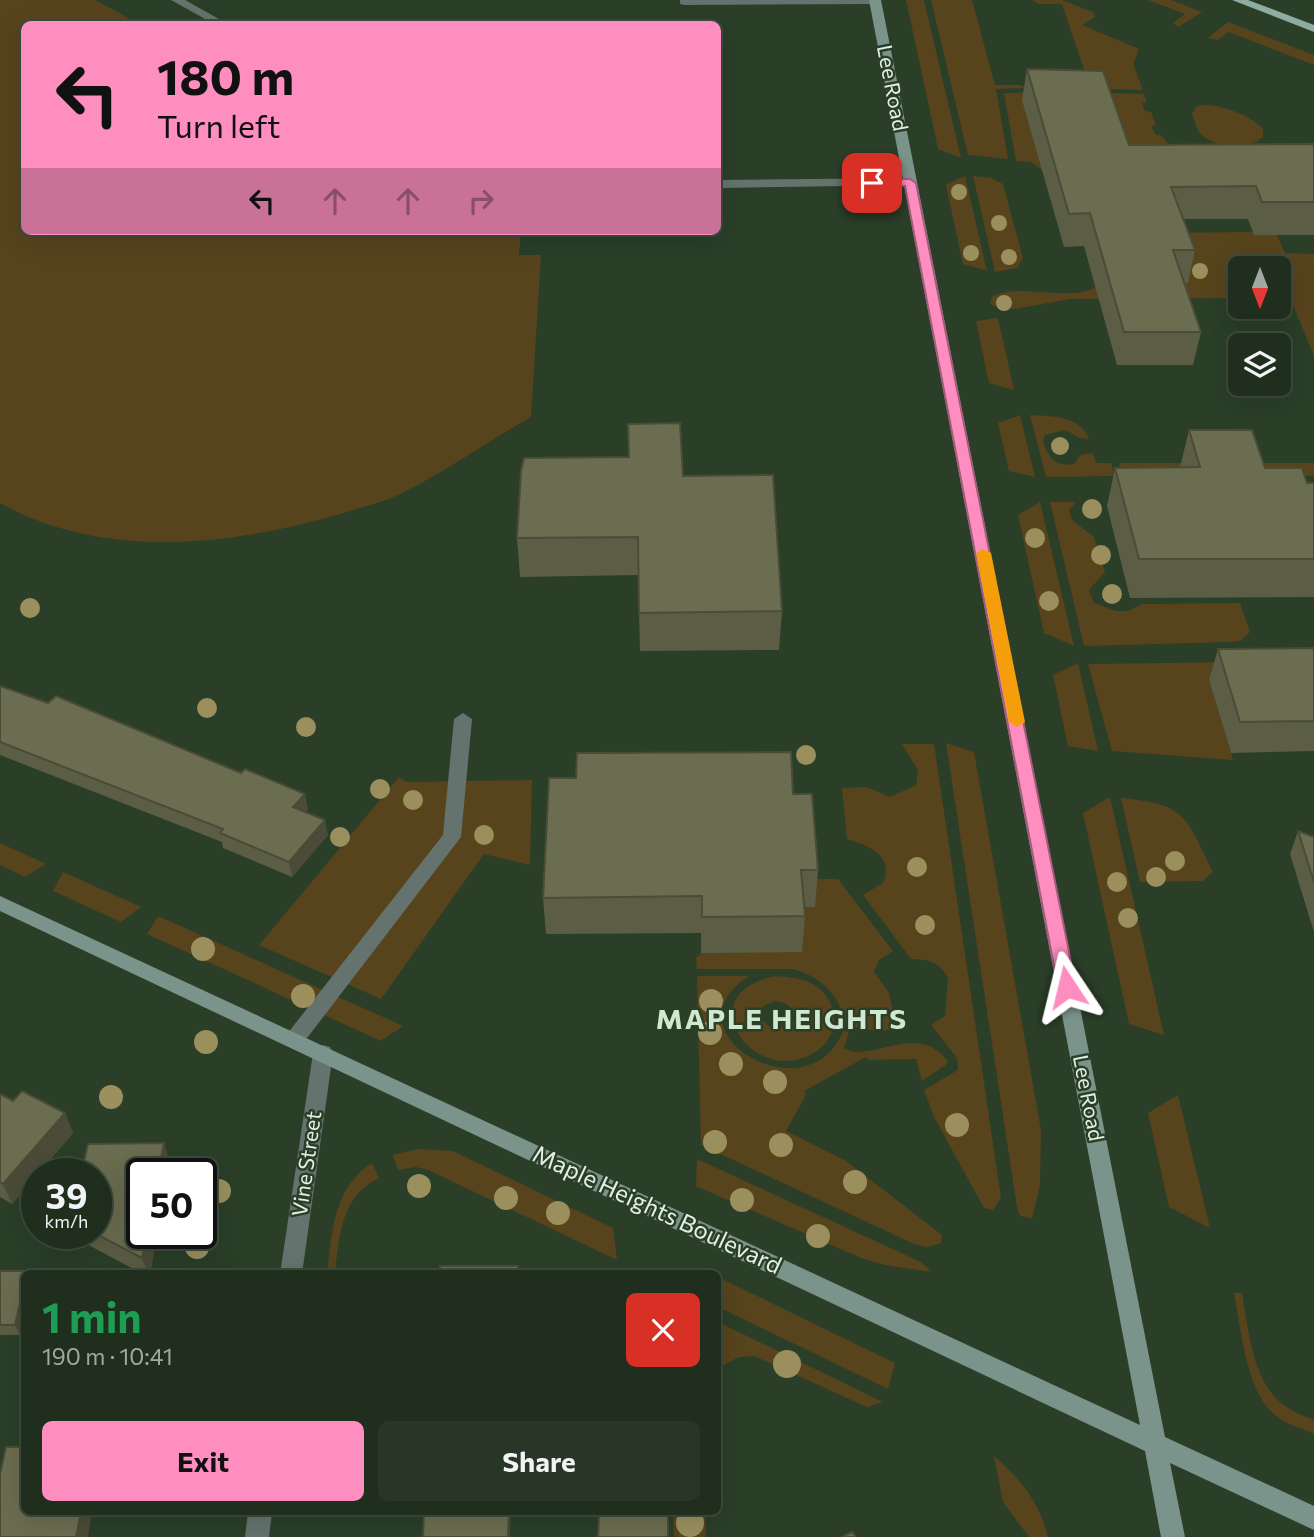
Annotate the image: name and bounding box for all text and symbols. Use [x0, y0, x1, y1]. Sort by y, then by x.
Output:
street label: Lee Road [873, 43, 914, 133]
text: 180 m [157, 45, 294, 105]
icon: left [42, 49, 133, 140]
text: Turn left [157, 105, 281, 145]
pin [842, 153, 902, 213]
icon: arrive [853, 164, 891, 202]
icon: left [243, 182, 281, 220]
icon: ahead [316, 182, 354, 220]
icon: ahead [389, 182, 427, 220]
icon: right [462, 182, 500, 220]
north arrow [1228, 256, 1292, 318]
map controls [1228, 256, 1291, 396]
button: layers [1228, 333, 1291, 396]
position arrow [1030, 950, 1104, 1024]
district label: MAPLE HEIGHTS [656, 1001, 908, 1035]
street label: Lee Road [1069, 1053, 1110, 1143]
street label: Vine Street [286, 1109, 325, 1218]
street label: Maple Heights Boulevard [529, 1138, 787, 1279]
speed limit sign: 50 [126, 1158, 217, 1249]
text: 39 [46, 1173, 87, 1216]
text: km/h [45, 1210, 88, 1232]
text: 1 min [42, 1290, 142, 1342]
button: close [626, 1293, 700, 1367]
text: 190 m · 10:41 [42, 1342, 173, 1370]
button: Exit [42, 1421, 364, 1501]
button: Share [378, 1421, 700, 1501]

